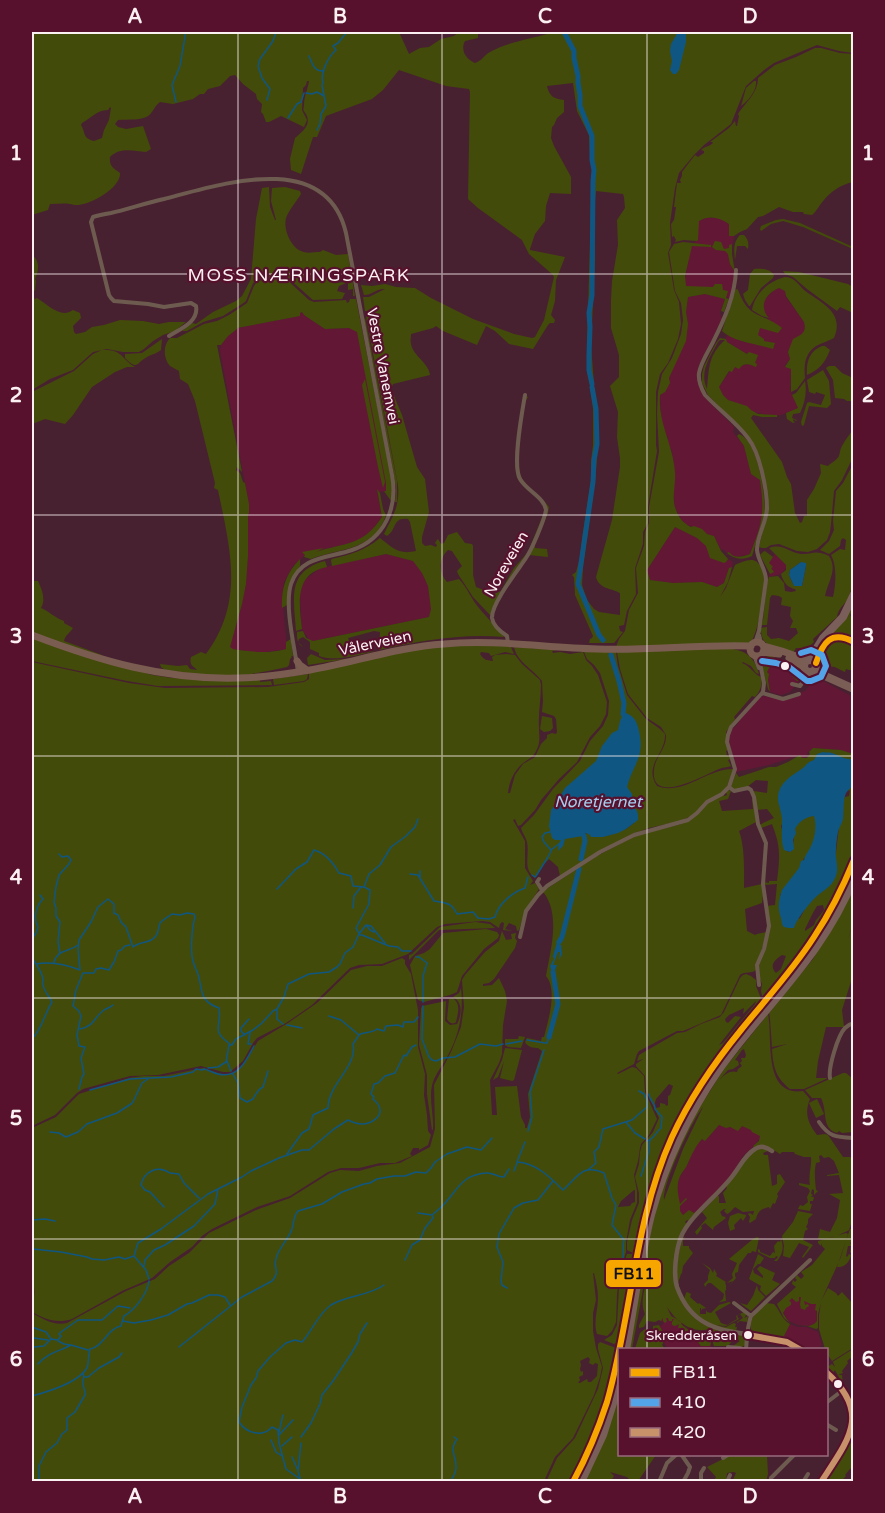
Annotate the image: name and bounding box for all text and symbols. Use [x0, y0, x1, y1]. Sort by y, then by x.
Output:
text: A [128, 5, 143, 29]
text: B [333, 5, 347, 29]
text: C [538, 5, 552, 29]
text: D [742, 5, 758, 29]
text: 1 [10, 142, 22, 166]
text: 1 [862, 142, 874, 166]
district label: MOSS NÆRINGSPARK [188, 264, 410, 286]
street label: Vestre Vanemvei [363, 306, 403, 426]
text: 2 [10, 384, 22, 408]
text: 2 [862, 384, 874, 408]
street label: Noreveien [480, 528, 532, 600]
text: 3 [10, 625, 22, 649]
text: 3 [862, 625, 874, 649]
street label: Vålerveien [337, 627, 413, 659]
unlabelled marker [779, 660, 791, 672]
water label: Noretjernet [554, 792, 644, 812]
text: 4 [10, 866, 23, 890]
text: 4 [862, 866, 875, 890]
text: 5 [10, 1107, 22, 1131]
text: 5 [862, 1107, 874, 1131]
line badge: FB11 [605, 1259, 662, 1288]
text: FB11 [614, 1264, 654, 1284]
place label: Skredderåsen [646, 1327, 737, 1344]
marker: Skredderåsen [742, 1329, 754, 1341]
text: 6 [10, 1348, 22, 1372]
legend [618, 1348, 828, 1456]
text: 6 [862, 1348, 874, 1372]
text: FB11 [672, 1361, 718, 1383]
unlabelled marker [832, 1378, 844, 1390]
text: 410 [672, 1391, 706, 1413]
text: 420 [672, 1421, 706, 1443]
text: A [128, 1485, 143, 1509]
text: B [333, 1485, 347, 1509]
text: C [538, 1485, 552, 1509]
text: D [742, 1485, 758, 1509]

